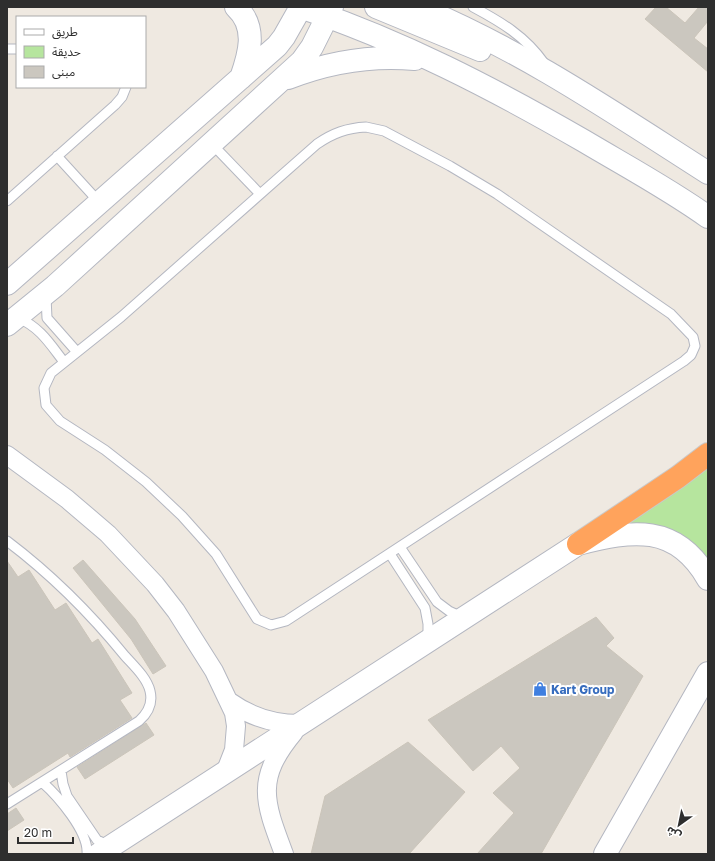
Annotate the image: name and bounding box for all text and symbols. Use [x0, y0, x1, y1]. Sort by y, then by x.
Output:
legend [16, 16, 146, 88]
text: طريق [52, 24, 78, 40]
text: حديقة [52, 44, 81, 59]
text: مبنى [52, 64, 75, 79]
shop icon: Kart Group [532, 681, 548, 697]
place label: Kart Group [551, 682, 615, 697]
north arrow [659, 805, 699, 845]
scale bar [18, 819, 73, 845]
text: ش [663, 823, 684, 843]
text: 20 m [24, 825, 52, 840]

